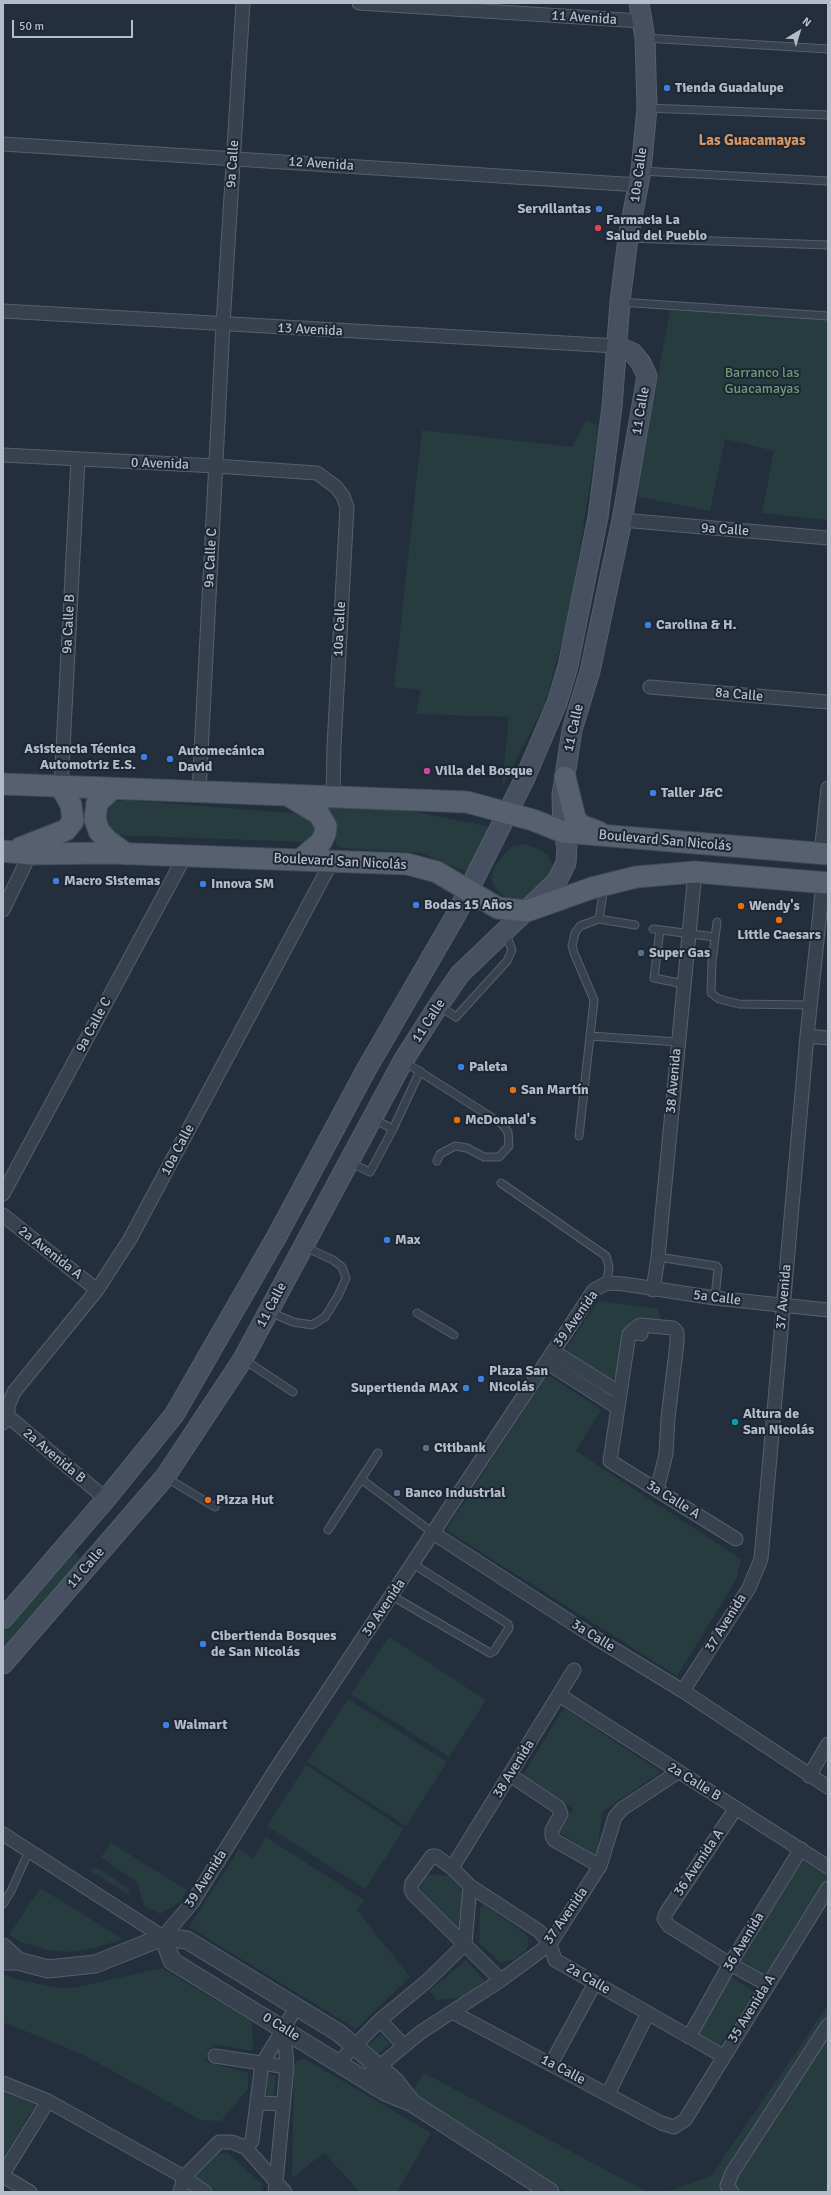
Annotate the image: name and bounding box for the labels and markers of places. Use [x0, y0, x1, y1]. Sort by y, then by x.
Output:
place label: Tienda Guadalupe [675, 80, 784, 96]
marker: Tienda Guadalupe [662, 83, 672, 93]
place label: Servillantas [517, 201, 591, 217]
marker: Servillantas [594, 204, 604, 214]
place label: Farmacia La Salud del Pueblo [606, 212, 707, 244]
marker: Farmacia La Salud del Pueblo [593, 223, 603, 233]
place label: Carolina & H. [656, 617, 737, 633]
marker: Carolina & H. [643, 620, 653, 630]
place label: Asistencia Técnica Automotriz E.S. [24, 741, 136, 774]
place label: Automecánica David [178, 743, 265, 776]
marker: Asistencia Técnica Automotriz E.S. [139, 752, 149, 762]
marker: Automecánica David [165, 754, 175, 764]
place label: Villa del Bosque [435, 763, 533, 779]
marker: Villa del Bosque [422, 766, 432, 776]
place label: Taller J&C [661, 785, 723, 801]
marker: Taller J&C [648, 788, 658, 798]
place label: Macro Sistemas [64, 873, 160, 889]
marker: Macro Sistemas [51, 876, 61, 886]
place label: Innova SM [211, 876, 274, 892]
marker: Innova SM [198, 879, 208, 889]
place label: Bodas 15 Años [424, 897, 512, 913]
place label: Wendy's [749, 898, 800, 914]
marker: Bodas 15 Años [411, 900, 421, 910]
marker: Wendy's [736, 901, 746, 911]
marker: Little Caesars [774, 915, 784, 925]
place label: Little Caesars [737, 927, 821, 943]
place label: Super Gas [649, 945, 710, 961]
marker: Super Gas [636, 948, 646, 958]
place label: Paleta [469, 1059, 508, 1075]
marker: Paleta [456, 1062, 466, 1072]
place label: San Martín [521, 1082, 589, 1098]
marker: San Martín [508, 1085, 518, 1095]
place label: McDonald's [465, 1112, 536, 1128]
marker: McDonald's [452, 1115, 462, 1125]
place label: Max [395, 1232, 421, 1248]
marker: Max [382, 1235, 392, 1245]
place label: Plaza San Nicolás [489, 1363, 548, 1396]
marker: Plaza San Nicolás [476, 1374, 486, 1384]
place label: Supertienda MAX [351, 1380, 458, 1396]
marker: Supertienda MAX [461, 1383, 471, 1393]
place label: Altura de San Nicolás [743, 1406, 814, 1438]
marker: Altura de San Nicolás [730, 1417, 740, 1427]
place label: Citibank [434, 1440, 486, 1456]
marker: Citibank [421, 1443, 431, 1453]
place label: Banco Industrial [405, 1485, 506, 1501]
marker: Banco Industrial [392, 1488, 402, 1498]
place label: Pizza Hut [216, 1492, 274, 1508]
marker: Pizza Hut [203, 1495, 213, 1505]
place label: Cibertienda Bosques de San Nicolás [211, 1628, 337, 1660]
marker: Cibertienda Bosques de San Nicolás [198, 1639, 208, 1649]
place label: Walmart [174, 1717, 228, 1733]
marker: Walmart [161, 1720, 171, 1730]

